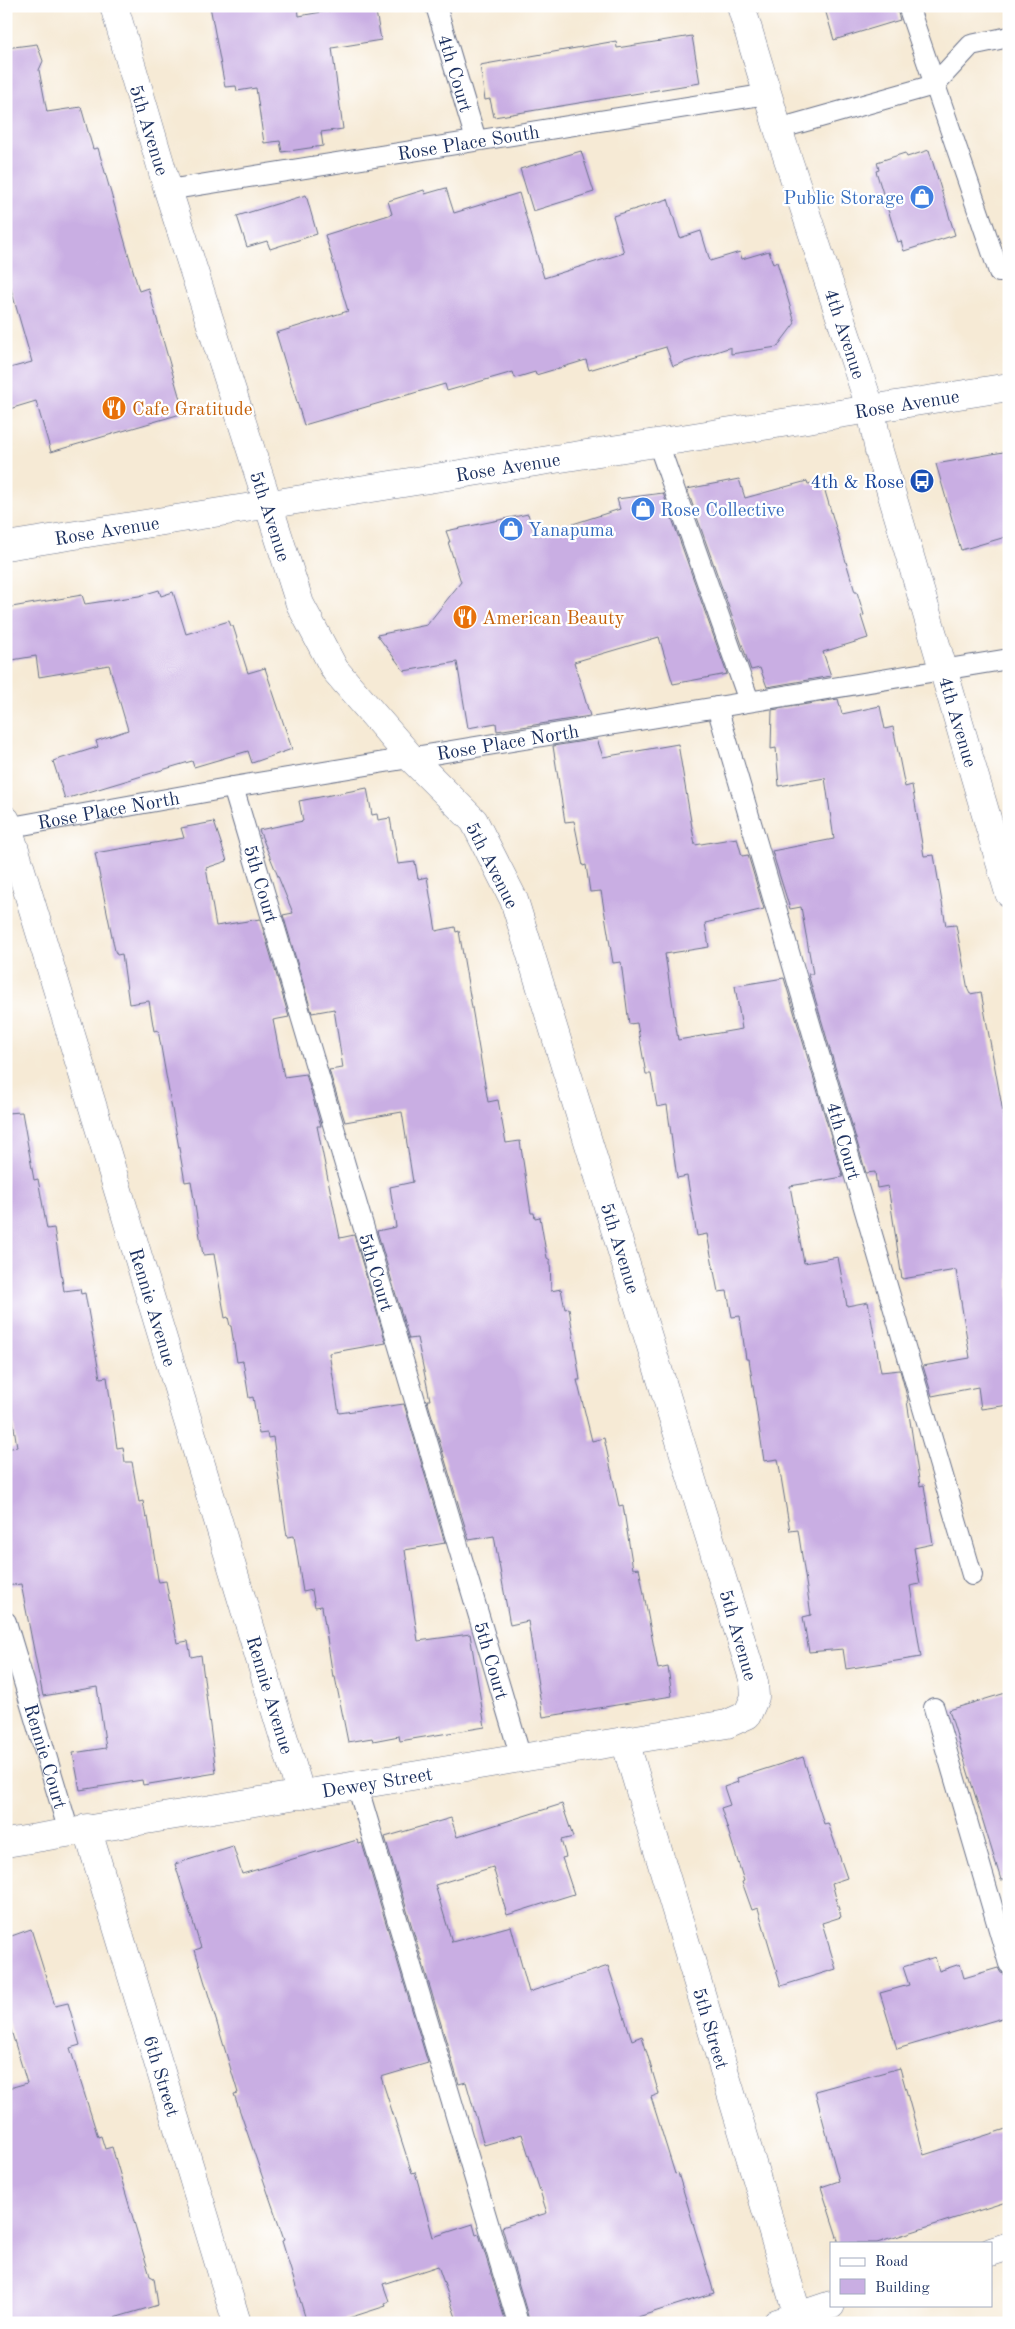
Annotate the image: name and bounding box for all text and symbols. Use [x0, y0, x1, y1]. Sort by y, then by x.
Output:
street label: 4th Court [433, 33, 474, 115]
street label: 5th Avenue [125, 83, 170, 178]
street label: Rose Place South [396, 124, 541, 165]
shop icon: Public Storage [909, 184, 935, 210]
place label: Public Storage [783, 190, 904, 209]
street label: 4th Avenue [820, 287, 867, 382]
street label: Rose Avenue [853, 388, 961, 423]
restaurant icon: Cafe Gratitude [101, 395, 127, 421]
place label: Cafe Gratitude [132, 401, 253, 420]
street label: Rose Avenue [454, 451, 562, 487]
bus stop icon: 4th & Rose [909, 468, 935, 494]
street label: 5th Avenue [245, 469, 292, 564]
place label: 4th & Rose [810, 474, 904, 493]
shop icon: Rose Collective [630, 496, 656, 522]
place label: Rose Collective [660, 502, 784, 521]
street label: Rose Avenue [53, 515, 161, 550]
shop icon: Yanapuma [498, 516, 524, 542]
place label: Yanapuma [528, 522, 615, 541]
restaurant icon: American Beauty [452, 604, 478, 630]
place label: American Beauty [482, 610, 625, 629]
street label: 4th Avenue [934, 675, 979, 770]
street label: Rose Place North [435, 723, 581, 765]
street label: Rose Place North [36, 790, 181, 834]
street label: 5th Avenue [461, 820, 521, 912]
street label: 5th Court [239, 843, 280, 926]
street label: 4th Court [822, 1100, 862, 1183]
street label: 5th Avenue [596, 1201, 641, 1296]
street label: 5th Court [354, 1232, 395, 1314]
street label: Rennie Avenue [124, 1247, 178, 1369]
street label: 5th Avenue [715, 1588, 759, 1683]
street label: 5th Court [469, 1620, 510, 1702]
street label: Rennie Avenue [241, 1634, 295, 1757]
street label: Rennie Court [19, 1702, 69, 1812]
street label: Dewey Street [321, 1766, 434, 1803]
street label: 5th Street [688, 1986, 730, 2072]
street label: 6th Street [138, 2034, 181, 2119]
legend [830, 2242, 992, 2306]
text: Road [875, 2255, 909, 2270]
text: Building [875, 2281, 930, 2296]

